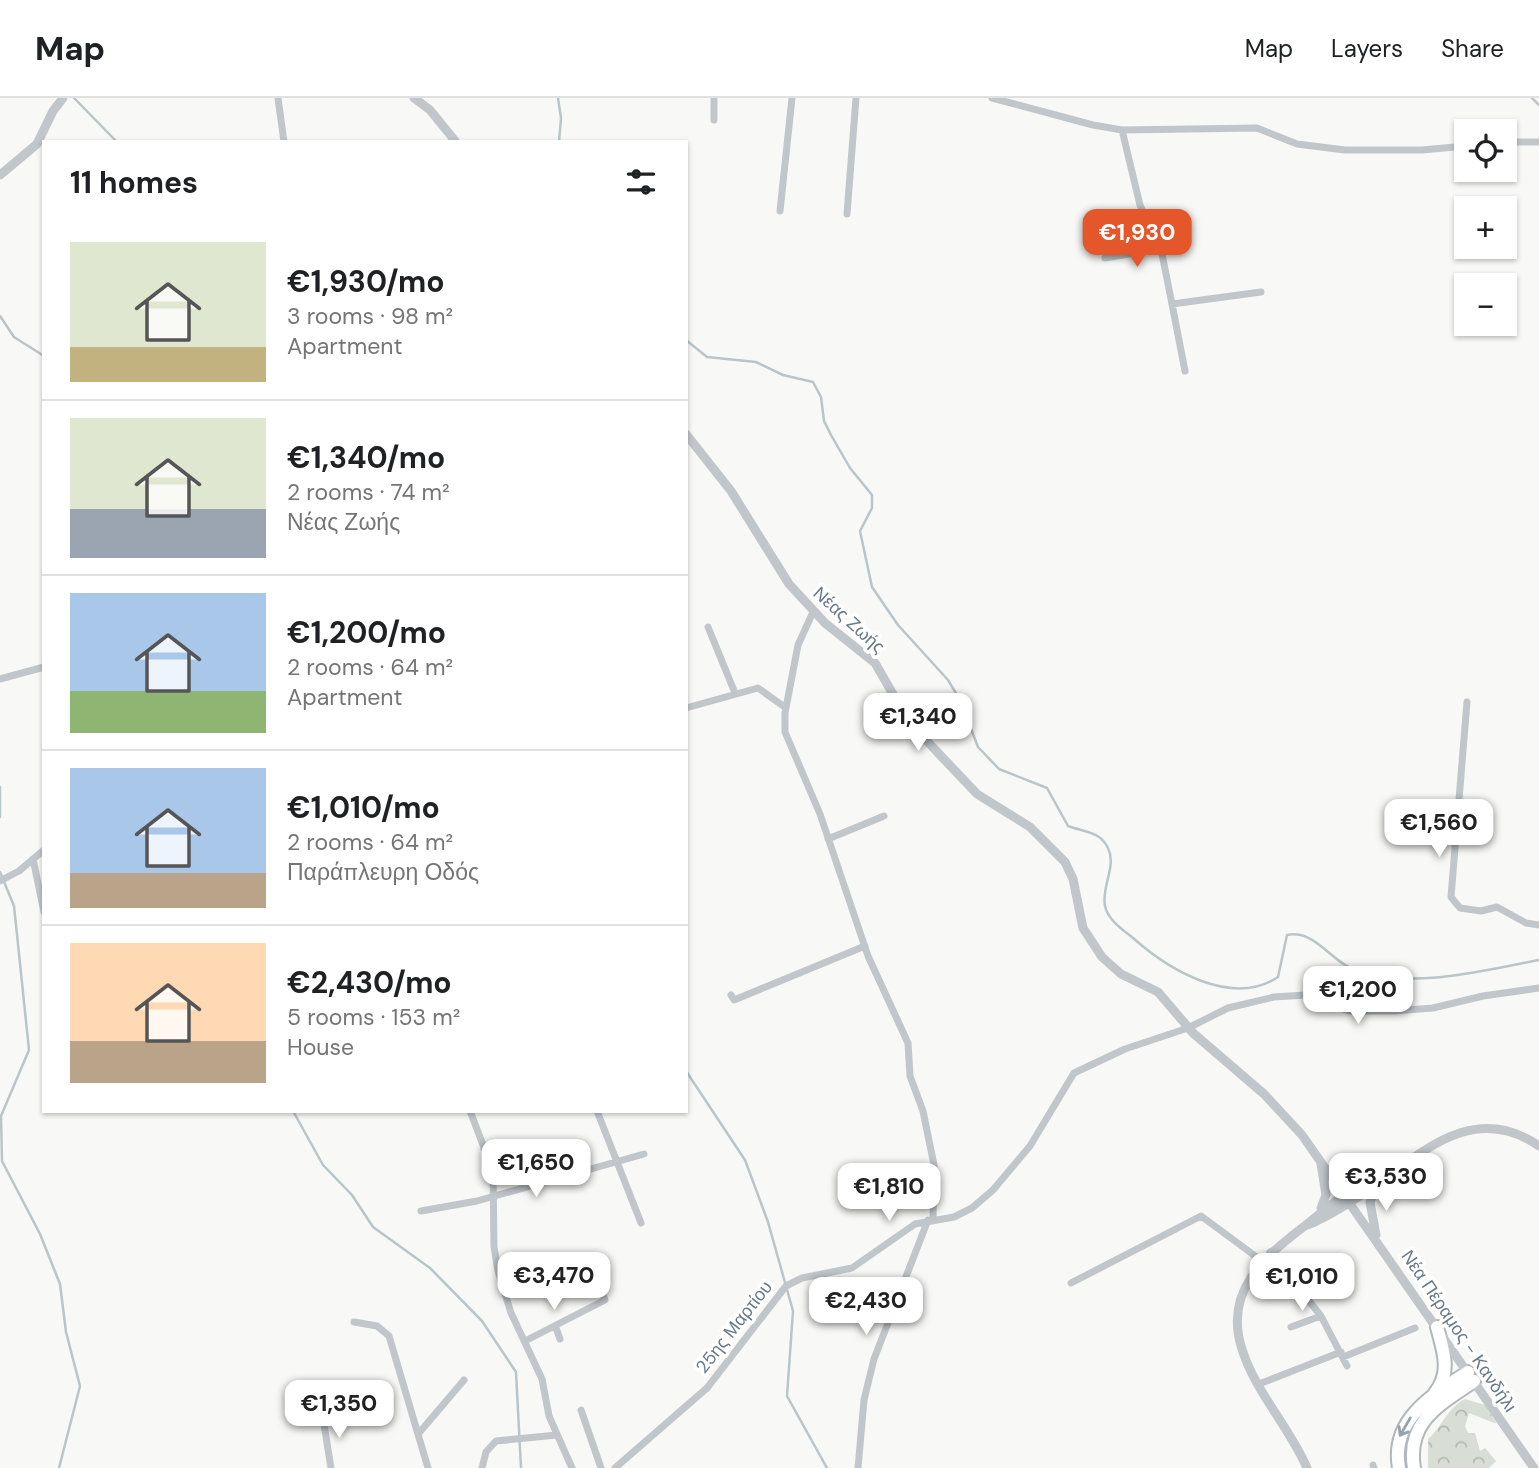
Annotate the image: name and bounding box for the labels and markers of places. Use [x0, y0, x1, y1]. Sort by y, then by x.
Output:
pin: €1,930 [1080, 209, 1194, 269]
pin: €1,340 [861, 694, 975, 753]
pin: €1,560 [1382, 800, 1496, 859]
pin: €1,200 [1301, 967, 1415, 1026]
pin: €1,650 [479, 1140, 593, 1199]
pin: €3,530 [1329, 1154, 1443, 1213]
pin: €1,810 [832, 1164, 946, 1223]
pin: €3,470 [497, 1252, 611, 1312]
pin: €1,010 [1245, 1254, 1359, 1313]
pin: €2,430 [809, 1278, 923, 1337]
pin: €1,350 [282, 1380, 396, 1440]

